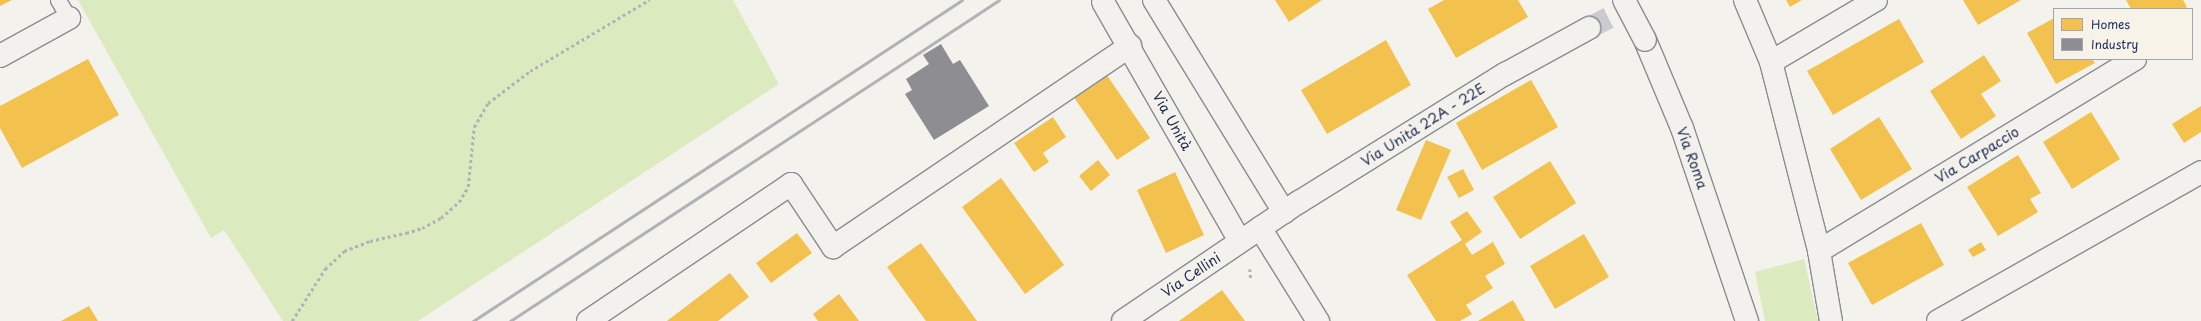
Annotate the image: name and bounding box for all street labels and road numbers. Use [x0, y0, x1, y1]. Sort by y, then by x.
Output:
street label: Via Unità 22A - 22E [1358, 80, 1488, 170]
street label: Via Unità [1149, 89, 1195, 153]
street label: Via Carpaccio [1932, 123, 2022, 187]
street label: Via Roma [1673, 125, 1711, 191]
street label: Via Cellini [1158, 249, 1224, 301]

